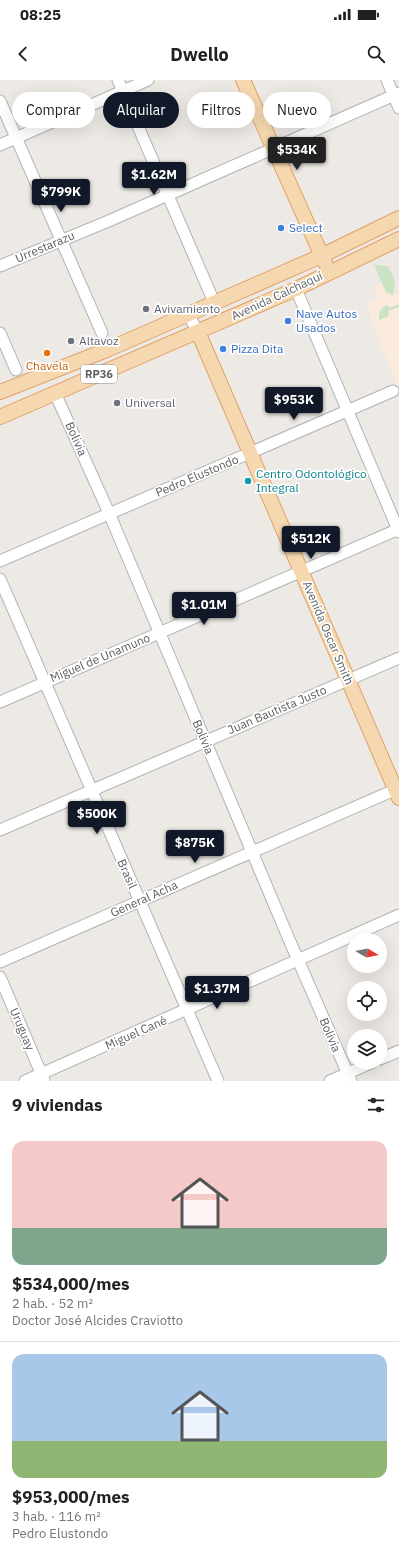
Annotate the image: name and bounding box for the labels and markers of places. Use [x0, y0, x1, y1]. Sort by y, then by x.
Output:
pin: $534K [269, 137, 325, 171]
pin: $1.62M [121, 162, 187, 196]
pin: $799K [33, 179, 89, 213]
place label: Select [289, 220, 323, 235]
marker: Select [276, 223, 286, 233]
place label: Avivamiento [154, 301, 221, 316]
marker: Avivamiento [141, 304, 151, 314]
place label: Nave Autos Usados [296, 306, 357, 335]
marker: Nave Autos Usados [283, 316, 293, 326]
place label: Altavoz [79, 333, 119, 348]
marker: Altavoz [66, 336, 76, 346]
place label: Pizza Dita [231, 341, 284, 356]
marker: Pizza Dita [218, 344, 228, 354]
marker: Chavela [42, 348, 52, 358]
place label: Chavela [26, 358, 69, 373]
pin: $953K [266, 387, 322, 421]
place label: Universal [125, 395, 175, 410]
marker: Universal [112, 398, 122, 408]
place label: Centro Odontológico Integral [256, 466, 367, 495]
marker: Centro Odontológico Integral [243, 476, 253, 486]
pin: $512K [283, 526, 339, 560]
pin: $1.01M [171, 592, 237, 626]
pin: $500K [69, 801, 125, 835]
pin: $875K [167, 830, 223, 864]
pin: $1.37M [184, 976, 250, 1010]

